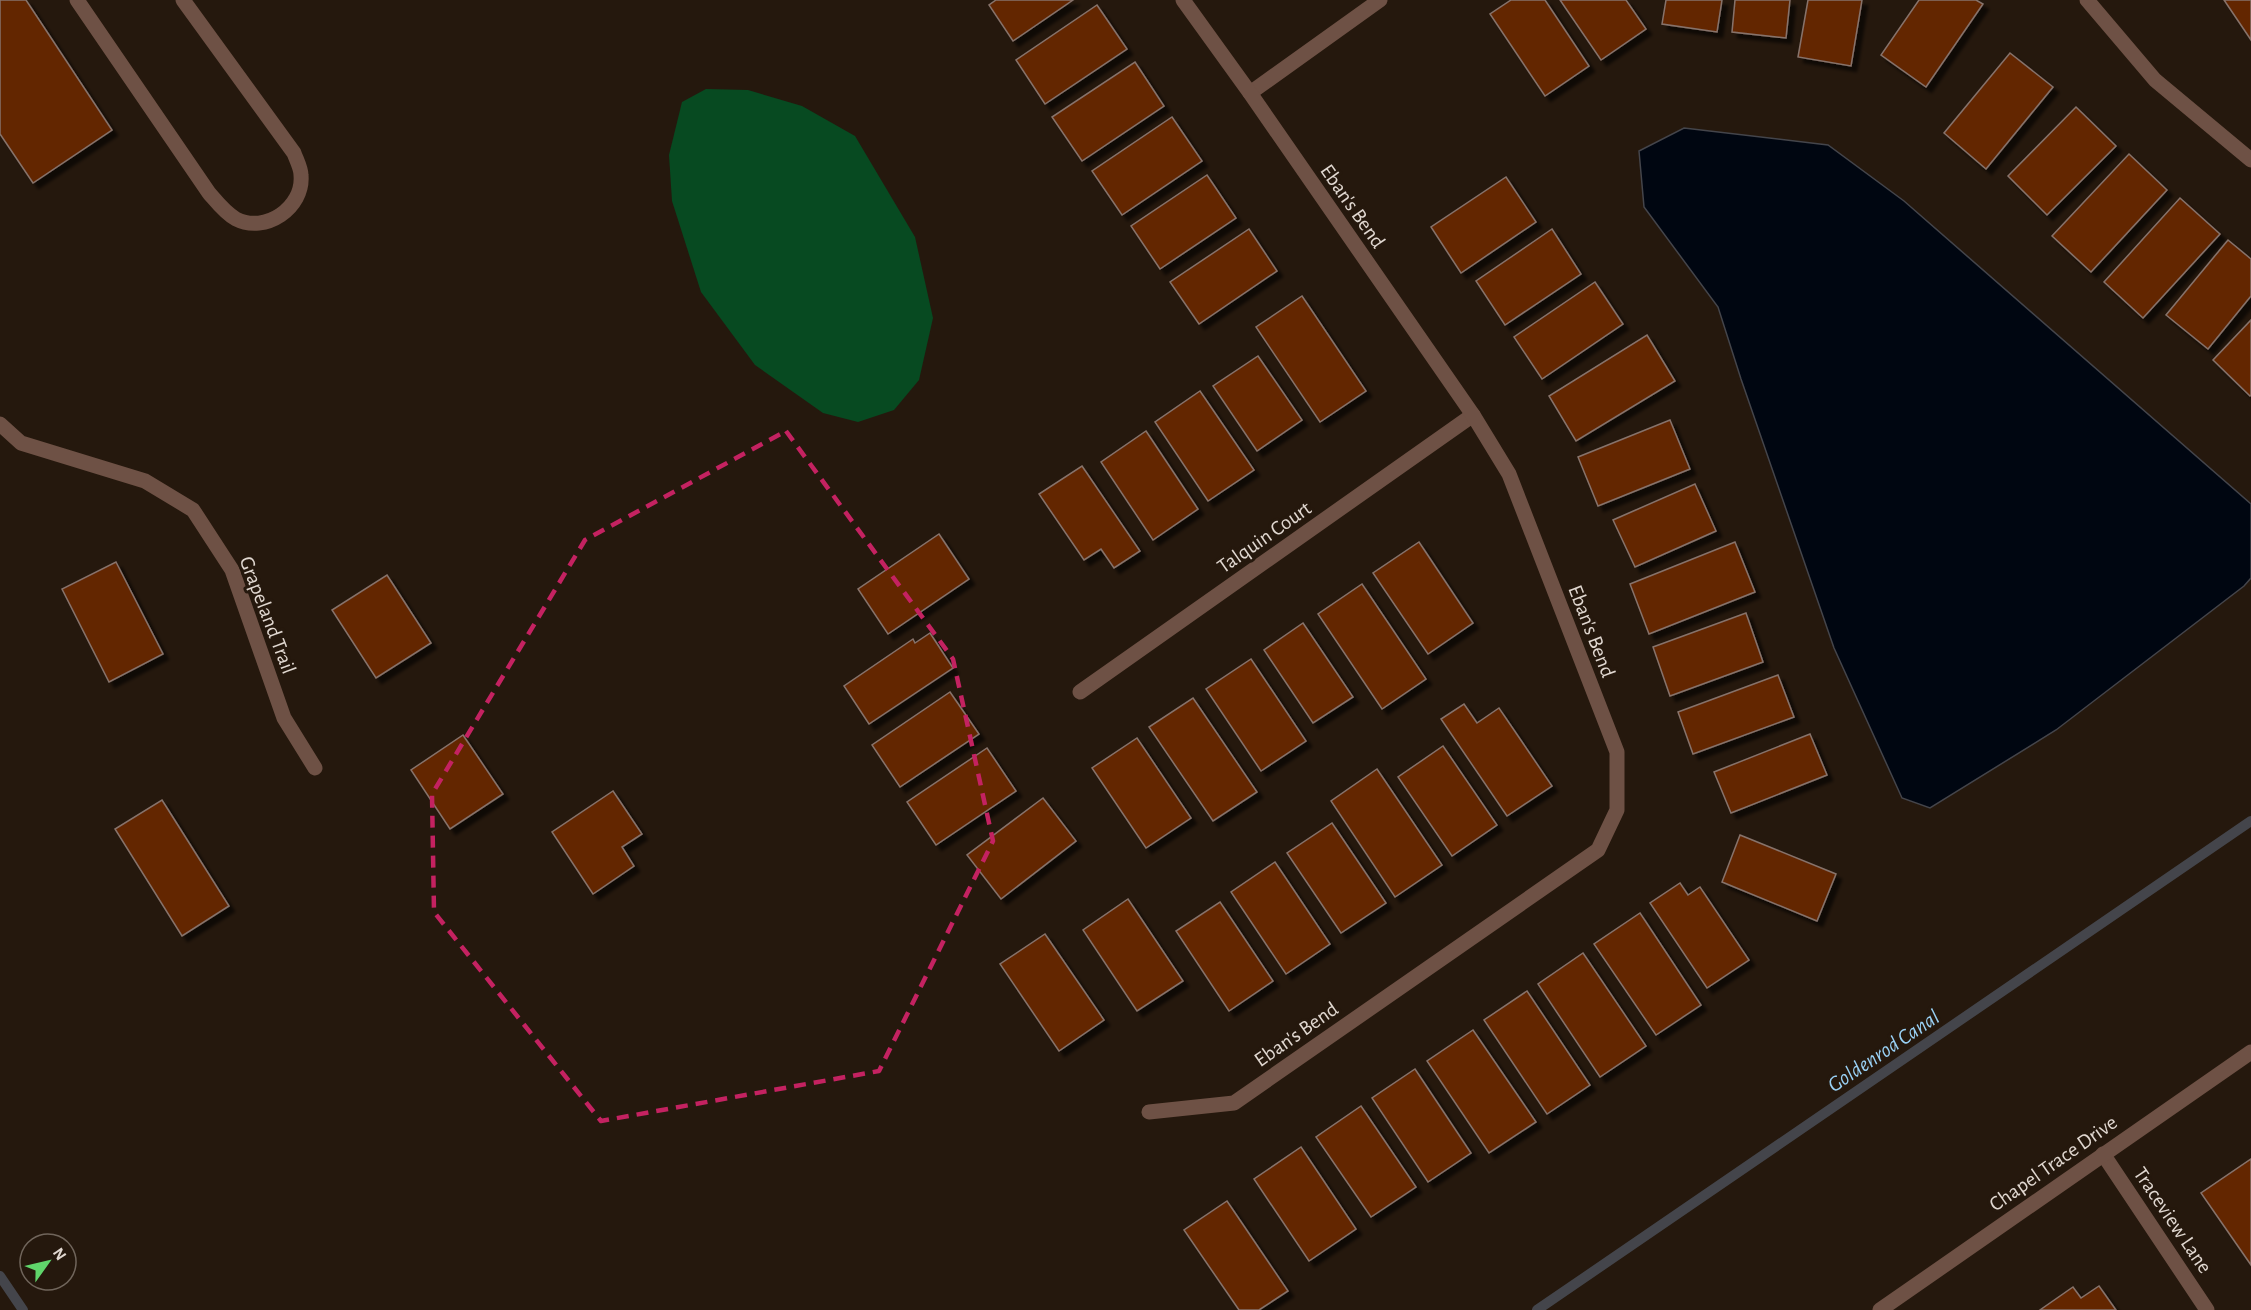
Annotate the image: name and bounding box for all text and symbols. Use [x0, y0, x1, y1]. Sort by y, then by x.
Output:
street label: Eban's Bend [1316, 161, 1389, 252]
street label: Talquin Court [1213, 497, 1315, 577]
street label: Grapeland Trail [235, 553, 300, 677]
street label: Eban's Bend [1564, 582, 1619, 680]
street label: Eban's Bend [1251, 998, 1342, 1071]
water label: Goldenrod Canal [1824, 1005, 1943, 1096]
street label: Chapel Trace Drive [1986, 1112, 2121, 1215]
street label: Traceview Lane [2129, 1163, 2216, 1277]
north arrow [18, 1232, 78, 1292]
text: N [50, 1245, 69, 1263]

